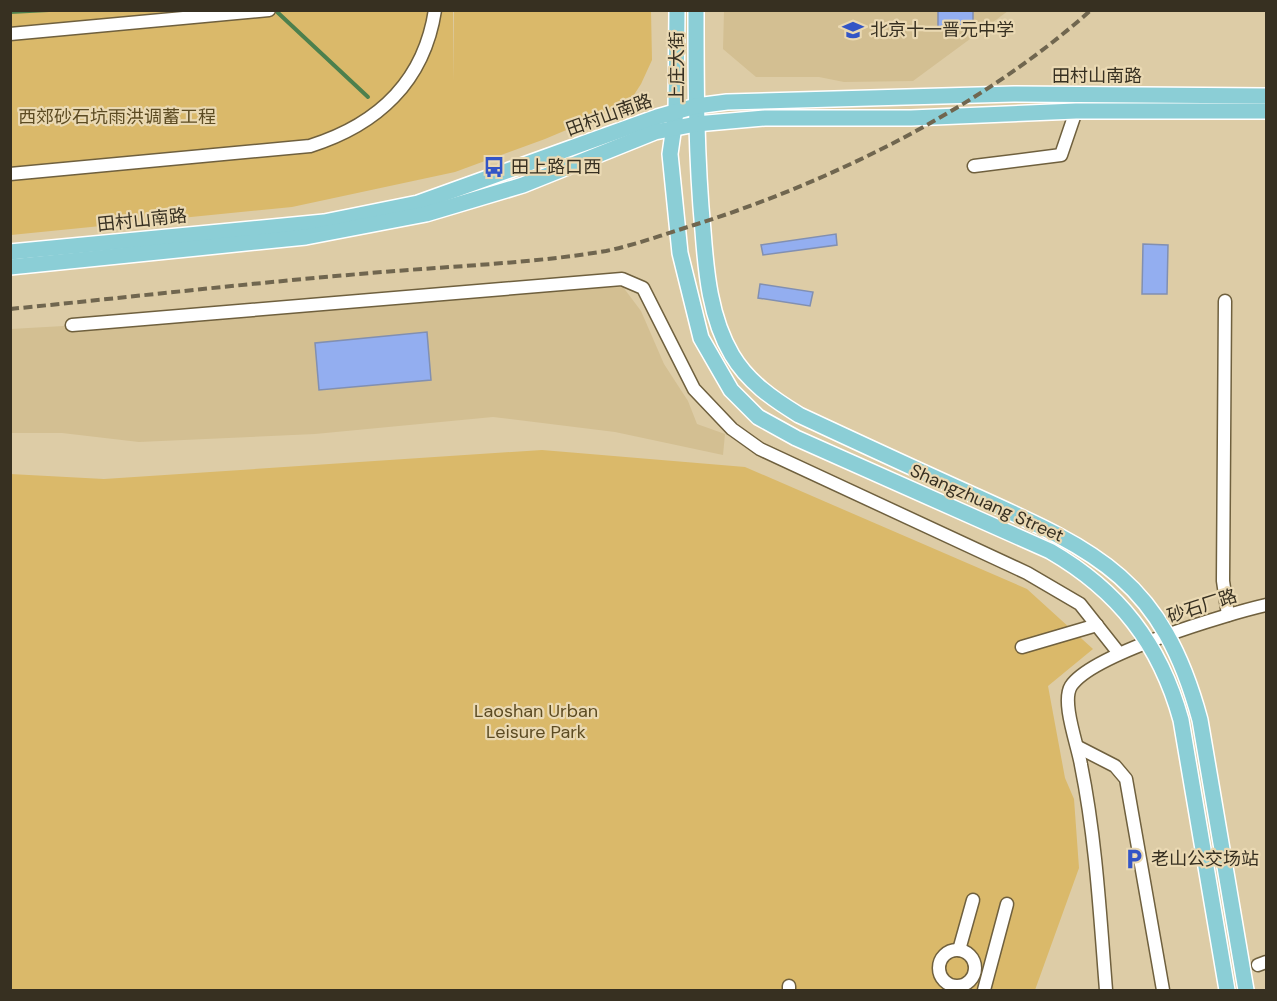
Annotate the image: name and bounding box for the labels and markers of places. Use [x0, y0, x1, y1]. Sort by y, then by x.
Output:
school or university icon: 北京十一晋元中学 [841, 18, 865, 42]
place label: 北京十一晋元中学 [870, 18, 1014, 42]
bus stop icon: 田上路口西 [482, 155, 506, 179]
place label: 田上路口西 [511, 155, 601, 179]
parking icon: 老山公交场站 [1122, 847, 1146, 871]
place label: 老山公交场站 [1151, 847, 1259, 871]

